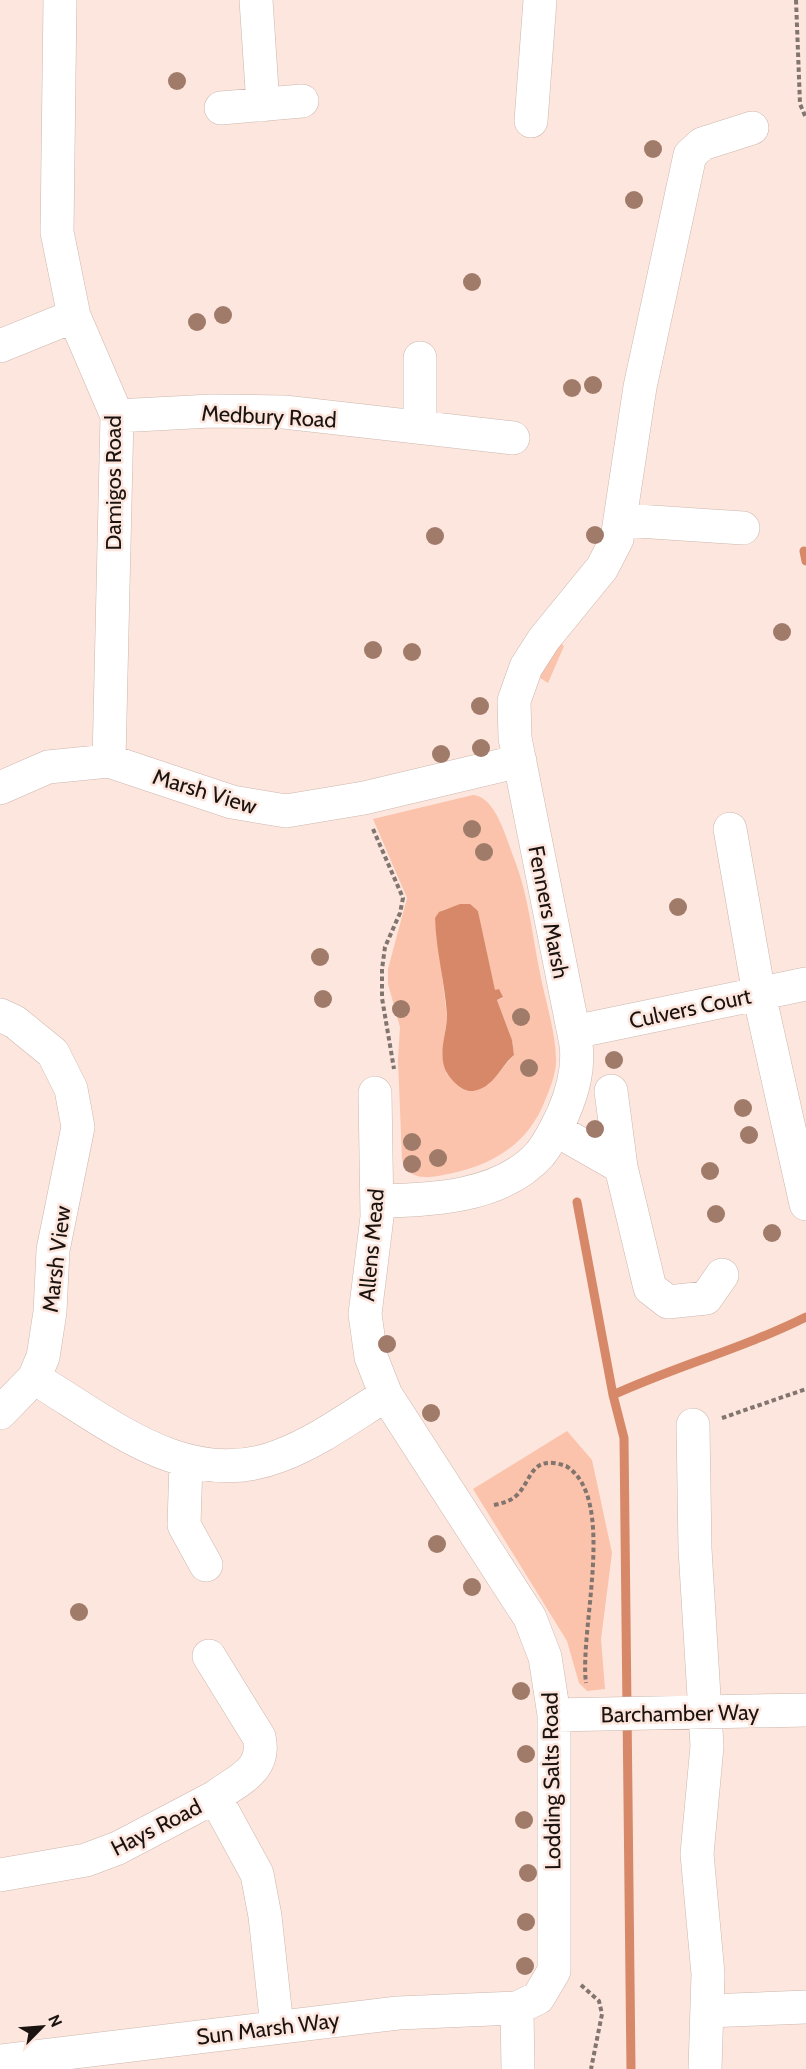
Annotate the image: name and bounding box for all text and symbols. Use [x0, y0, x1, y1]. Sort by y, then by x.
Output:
street label: Medbury Road [201, 399, 337, 434]
street label: Damigos Road [100, 415, 127, 551]
street label: Marsh View [150, 763, 260, 820]
street label: Fenners Marsh [522, 843, 575, 981]
street label: Culvers Court [627, 982, 754, 1035]
street label: Allens Mead [353, 1188, 390, 1302]
street label: Marsh View [37, 1204, 76, 1314]
street label: Lodding Salts Road [536, 1692, 567, 1870]
street label: Barchamber Way [600, 1699, 760, 1728]
street label: Hays Road [106, 1793, 206, 1862]
north arrow [12, 1997, 72, 2057]
street label: Sun Marsh Way [195, 2006, 341, 2051]
text: N [44, 2012, 66, 2030]

